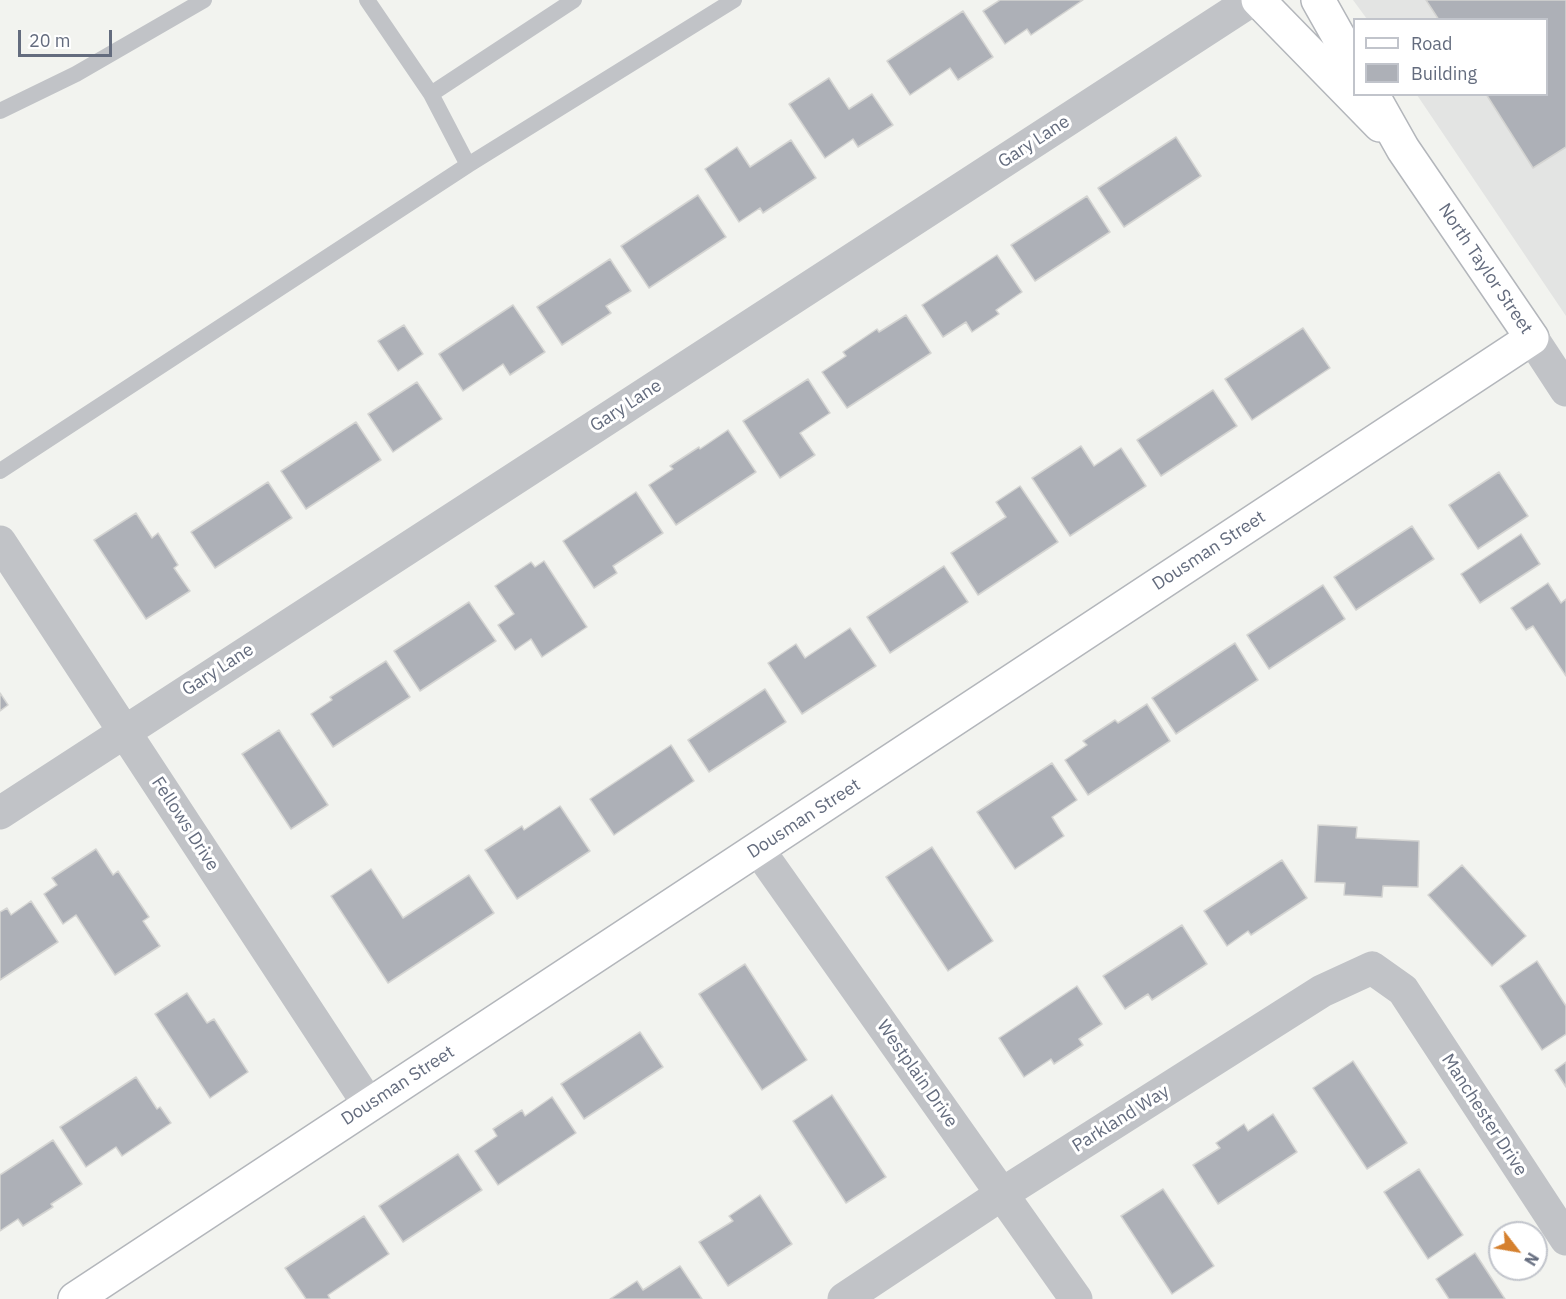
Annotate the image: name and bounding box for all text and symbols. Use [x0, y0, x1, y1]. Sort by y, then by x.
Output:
scale bar [21, 18, 116, 56]
legend [1353, 18, 1548, 96]
text: 20 m [29, 29, 71, 52]
text: Road [1411, 32, 1452, 55]
text: Building [1411, 62, 1477, 85]
street label: Gary Lane [994, 111, 1074, 173]
street label: North Taylor Street [1433, 200, 1537, 338]
street label: Gary Lane [586, 375, 666, 437]
street label: Dousman Street [1148, 506, 1270, 596]
street label: Gary Lane [178, 639, 258, 701]
street label: Fellows Drive [147, 773, 223, 875]
street label: Dousman Street [743, 774, 865, 864]
street label: Westplain Drive [872, 1016, 962, 1132]
street label: Dousman Street [337, 1041, 459, 1131]
street label: Manchester Drive [1437, 1050, 1531, 1180]
street label: Parkland Way [1069, 1081, 1173, 1157]
north arrow [1488, 1221, 1548, 1281]
text: N [1520, 1249, 1543, 1269]

